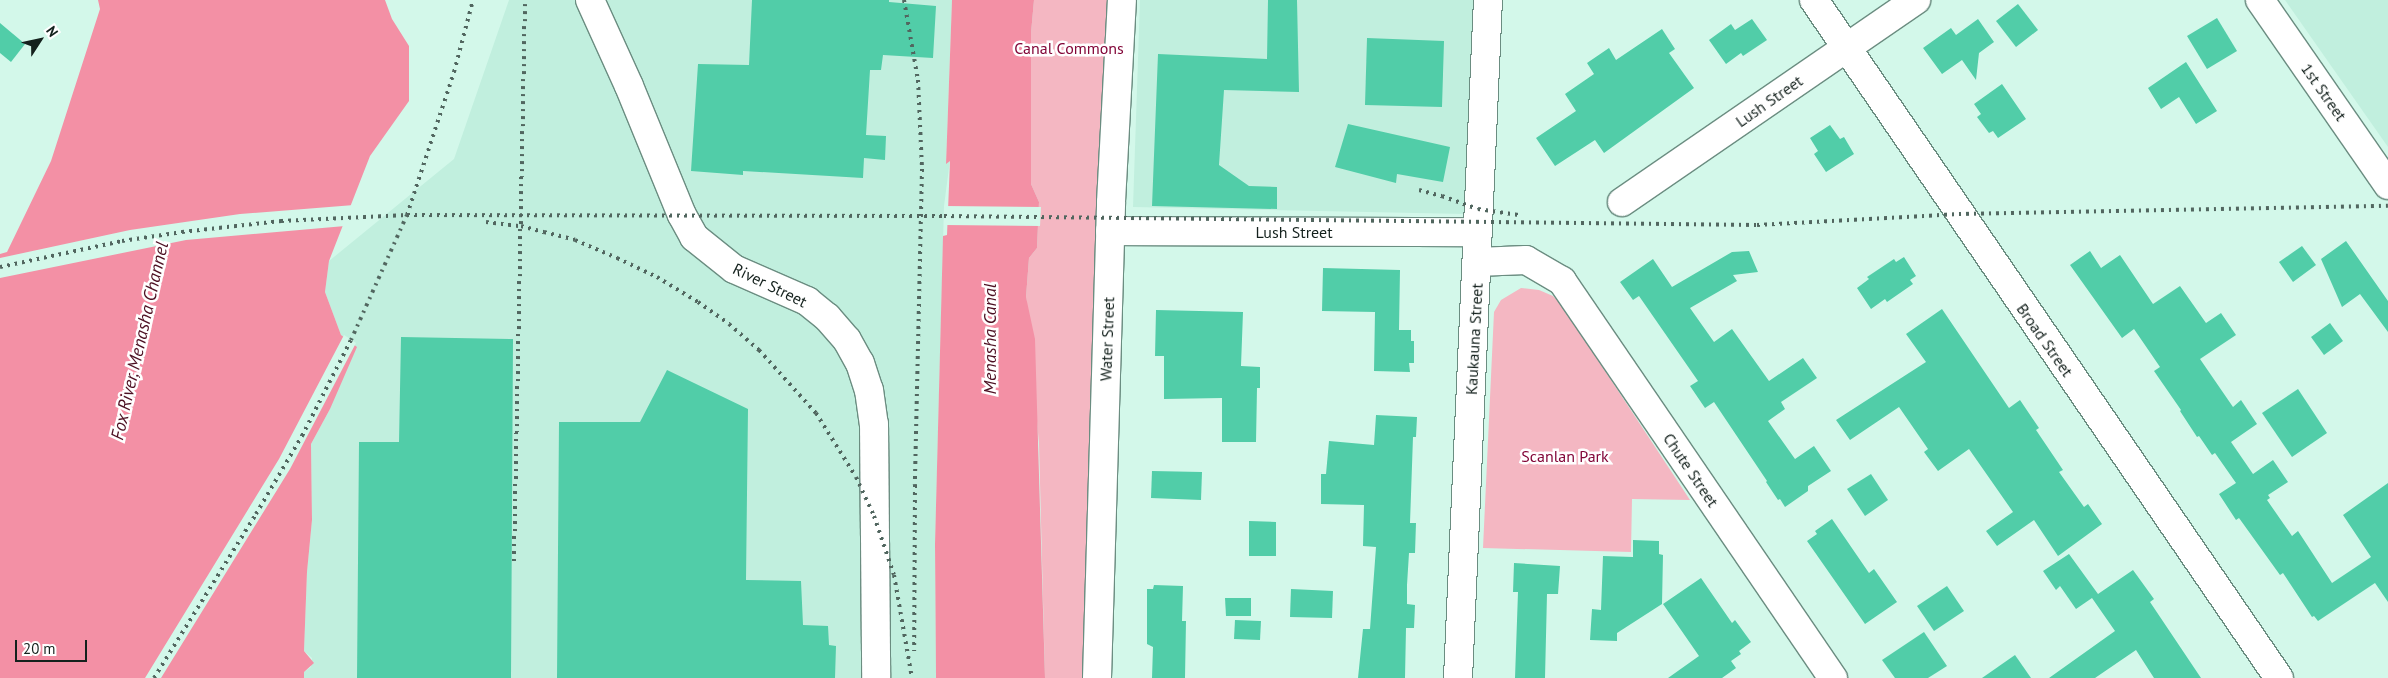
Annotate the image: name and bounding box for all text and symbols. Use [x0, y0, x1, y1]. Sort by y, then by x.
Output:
north arrow [15, 15, 65, 65]
text: N [42, 22, 62, 40]
park label: Canal Commons [1014, 38, 1124, 58]
street label: 1st Street [2297, 59, 2351, 125]
street label: Lush Street [1732, 71, 1806, 131]
street label: Lush Street [1255, 222, 1333, 242]
water label: Fox River, Menasha Channel [106, 239, 174, 443]
street label: River Street [730, 259, 810, 311]
water label: Menasha Canal [979, 283, 1001, 395]
street label: Kaukauna Street [1461, 283, 1487, 395]
street label: Water Street [1096, 296, 1118, 382]
street label: Broad Street [2013, 300, 2077, 380]
street label: Chute Street [1659, 429, 1723, 511]
park label: Scanlan Park [1521, 446, 1609, 466]
scale bar [18, 630, 90, 662]
text: 20 m [23, 639, 56, 658]

